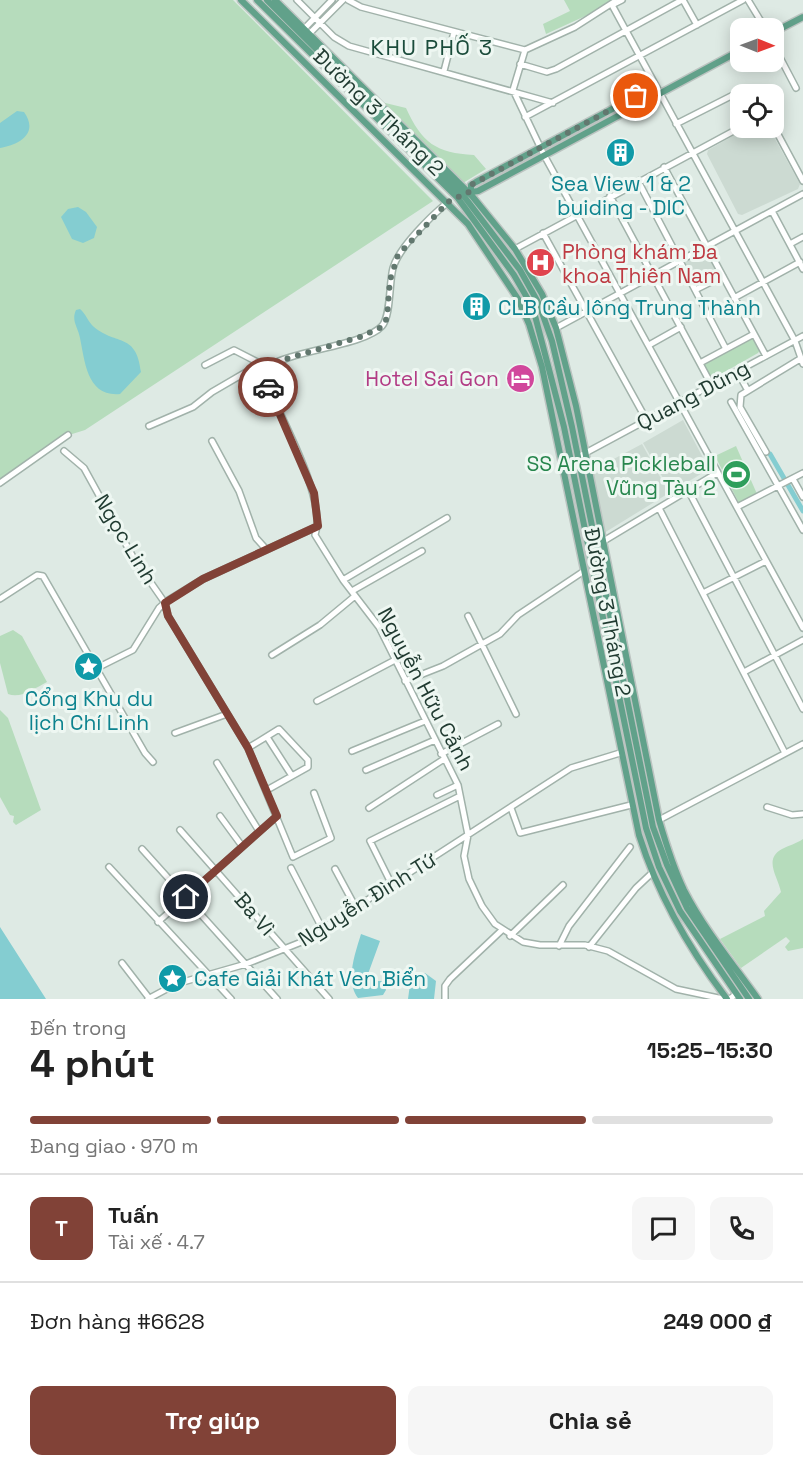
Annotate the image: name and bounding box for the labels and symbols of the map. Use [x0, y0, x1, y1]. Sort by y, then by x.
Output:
north arrow [730, 18, 784, 72]
district label: KHU PHỐ 3 [371, 33, 493, 61]
street label: Đường 3 Tháng 2 [308, 43, 450, 181]
pin [610, 70, 661, 121]
building icon: Sea View 1 & 2 buiding - DIC [605, 136, 637, 168]
place label: Sea View 1 & 2 buiding - DIC [551, 170, 691, 221]
place label: Phòng khám Đa khoa Thiên Nam [562, 238, 721, 289]
hospital icon: Phòng khám Đa khoa Thiên Nam [525, 247, 557, 279]
building icon: CLB Cầu lông Trung Thành [461, 291, 493, 323]
place label: CLB Cầu lông Trung Thành [498, 294, 761, 321]
street label: Quang Dũng [632, 354, 754, 436]
courier [238, 357, 298, 417]
hotel icon: Hotel Sai Gon [504, 362, 536, 394]
place label: Hotel Sai Gon [365, 365, 499, 392]
place label: SS Arena Pickleball Vũng Tàu 2 [527, 450, 716, 501]
sports icon: SS Arena Pickleball Vũng Tàu 2 [721, 459, 753, 491]
street label: Ngọc Linh [88, 489, 164, 589]
street label: Đường 3 Tháng 2 [578, 525, 638, 699]
street label: Nguyễn Hữu Cảnh [372, 603, 480, 775]
place icon: Cổng Khu du lịch Chí Linh [73, 651, 105, 683]
place label: Cổng Khu du lịch Chí Linh [25, 685, 153, 736]
street label: Nguyễn Đình Tứ [293, 846, 441, 952]
pin [160, 871, 211, 922]
street label: Ba Vì [229, 887, 281, 941]
place icon: Cafe Giải Khát Ven Biển [157, 962, 189, 994]
place label: Cafe Giải Khát Ven Biển [194, 965, 426, 992]

